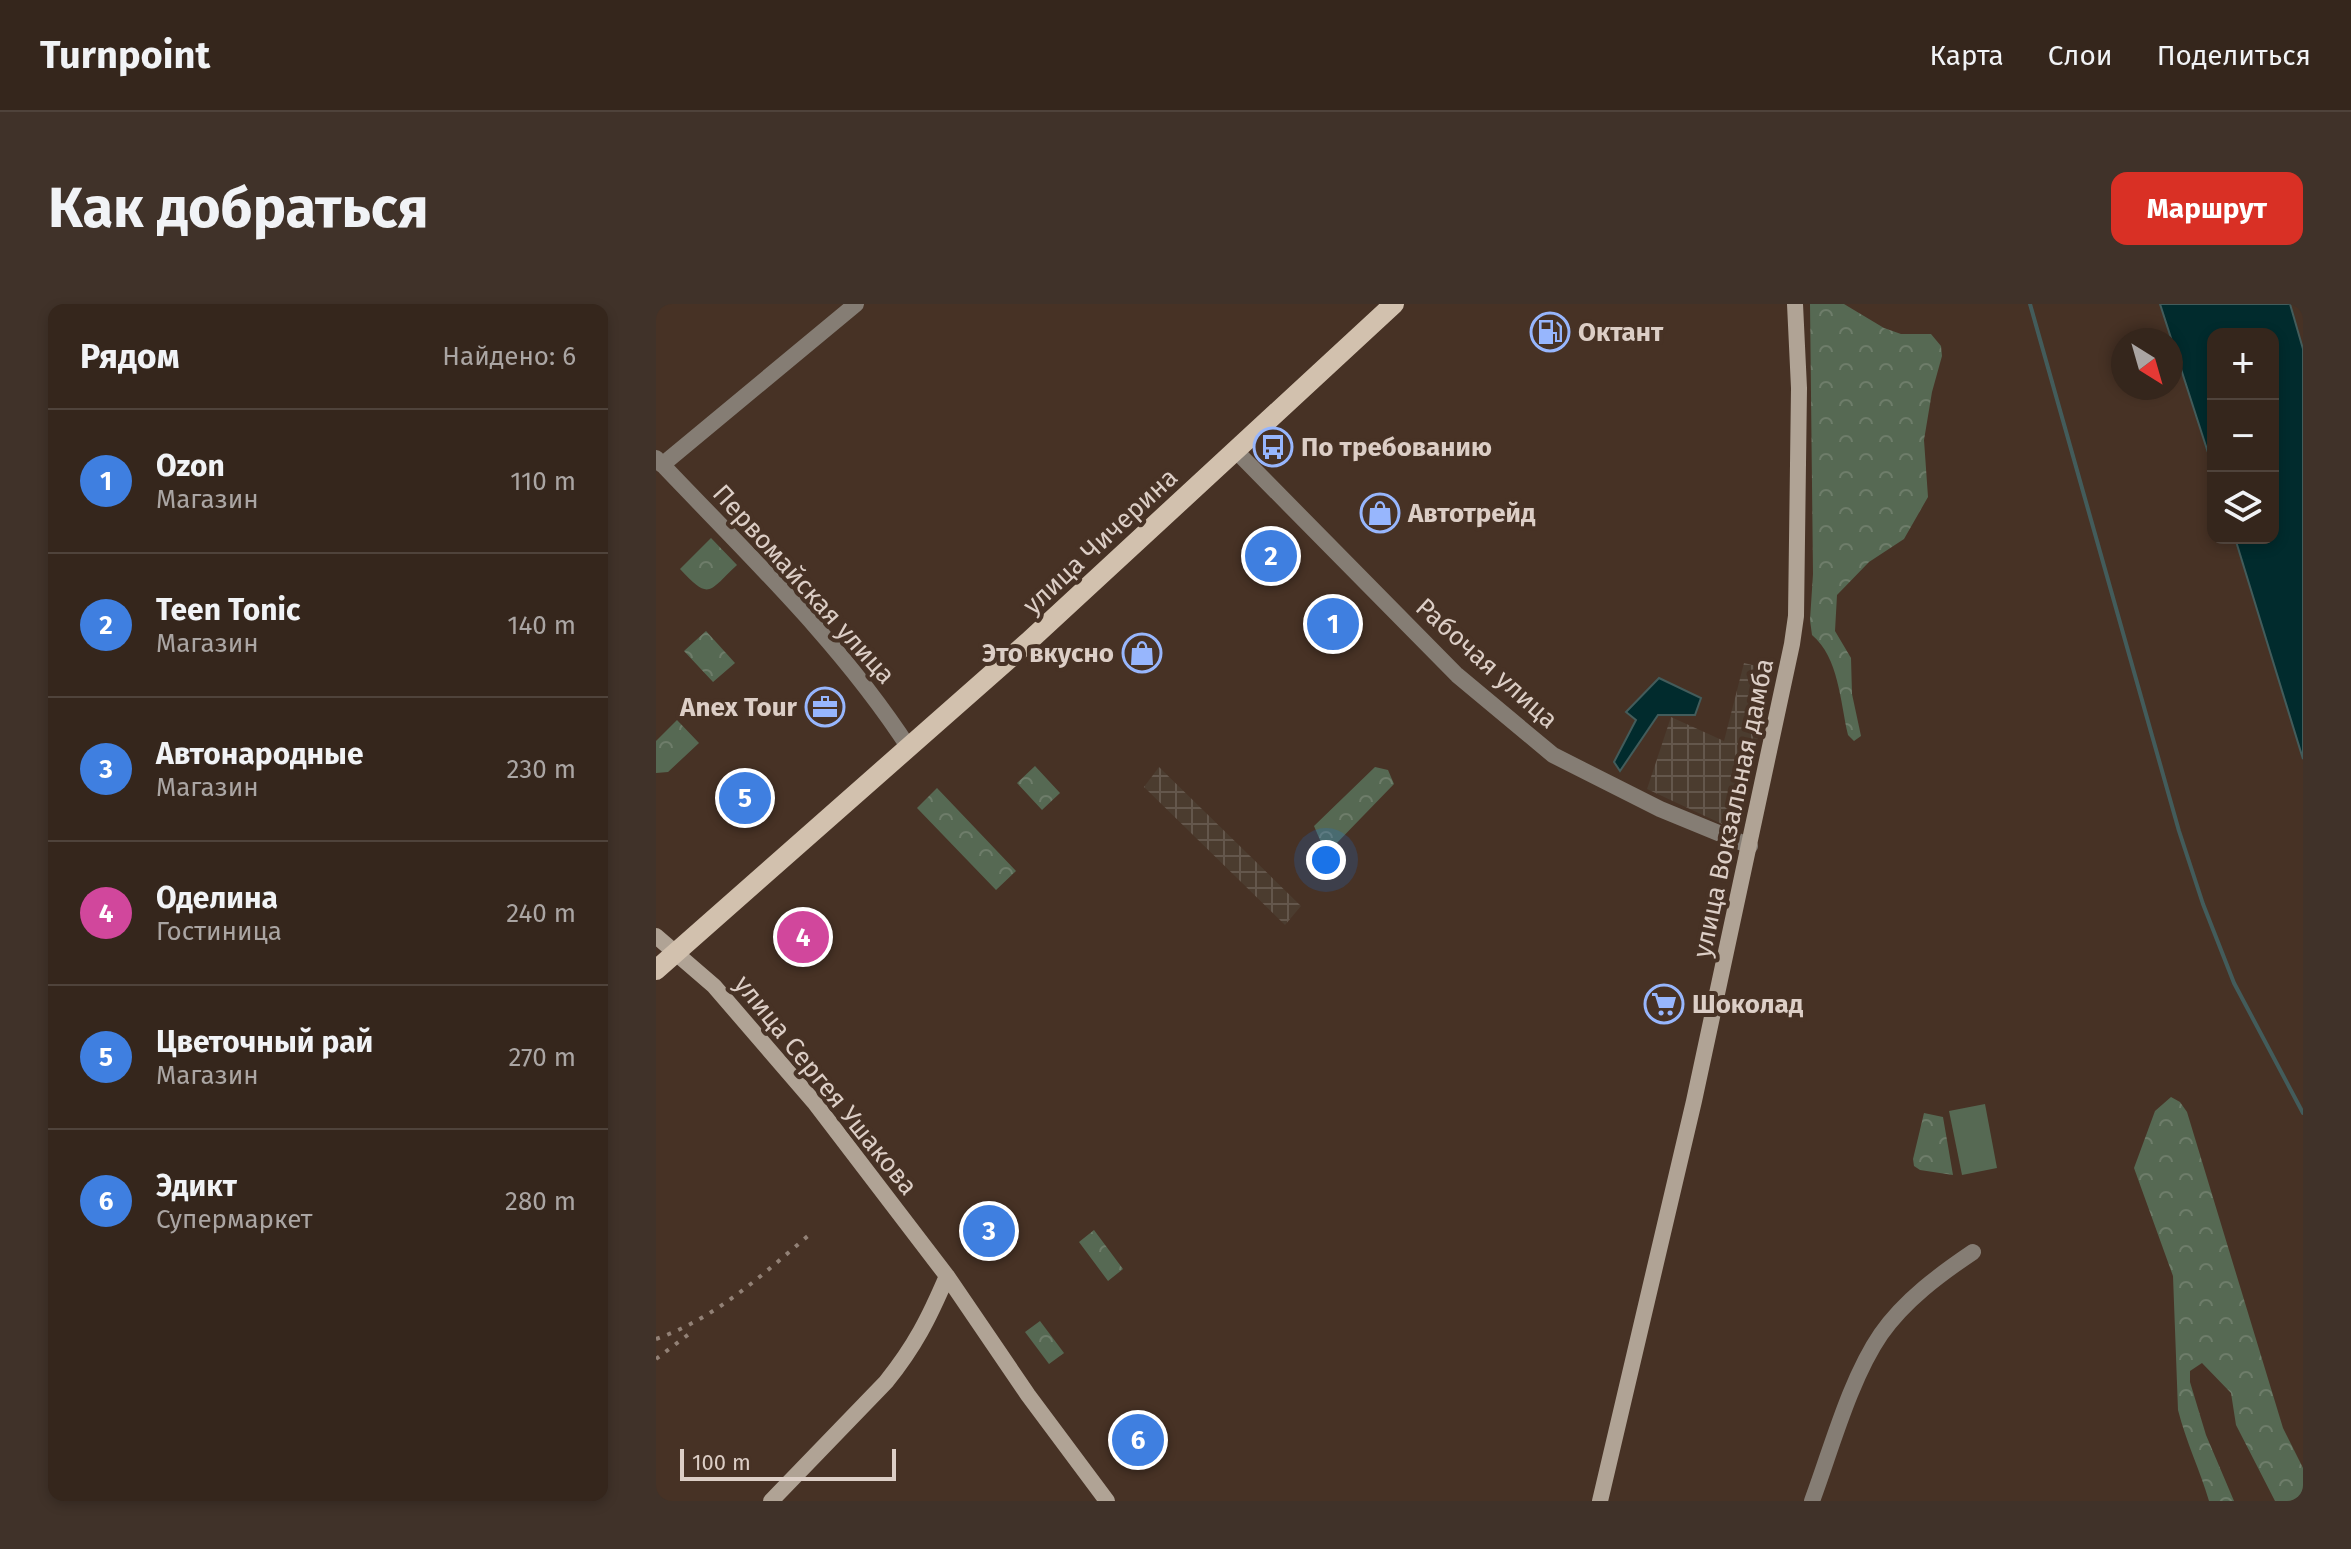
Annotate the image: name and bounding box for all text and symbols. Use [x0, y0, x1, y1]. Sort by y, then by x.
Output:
text: Turnpoint [40, 32, 210, 78]
text: Карта [1929, 39, 2004, 72]
text: Слои [2048, 39, 2113, 72]
text: Поделиться [2157, 39, 2311, 72]
button: Маршрут [2111, 172, 2303, 245]
text: Как добраться [48, 175, 429, 242]
fuel station icon: Октант [1529, 311, 1571, 353]
place label: Октант [1578, 317, 1664, 348]
north arrow [2111, 328, 2183, 400]
map controls [2207, 328, 2279, 544]
button: + [2207, 328, 2279, 400]
text: Рядом [80, 336, 179, 377]
text: Найдено: 6 [442, 341, 576, 372]
button: − [2207, 400, 2279, 472]
bus stop icon: По требованию [1252, 426, 1294, 468]
place label: По требованию [1301, 432, 1492, 463]
text: Ozon [156, 448, 225, 484]
street label: улица Чичерина [1017, 462, 1184, 621]
text: 1 [100, 466, 112, 497]
text: 110 m [510, 466, 576, 497]
button: layers [2207, 472, 2279, 544]
street label: Первомайская улица [706, 478, 901, 690]
text: Магазин [156, 484, 259, 515]
shop icon: Автотрейд [1359, 492, 1401, 534]
place label: Автотрейд [1407, 498, 1536, 529]
pin: 2 [1245, 526, 1297, 586]
text: Teen Tonic [156, 592, 300, 628]
street label: Рабочая улица [1409, 592, 1564, 735]
pin: 1 [1307, 594, 1359, 654]
text: 2 [99, 610, 113, 641]
text: 140 m [507, 610, 576, 641]
text: Магазин [156, 628, 259, 659]
shop icon: Это вкусно [1121, 632, 1163, 674]
place label: Это вкусно [982, 638, 1114, 669]
street label: улица Вокзальная дамба [1687, 656, 1780, 960]
office icon: Anex Tour [804, 686, 846, 728]
place label: Anex Tour [679, 692, 798, 723]
text: Автонародные [156, 736, 364, 772]
text: 3 [99, 754, 113, 785]
text: 230 m [507, 754, 576, 785]
pin: 5 [719, 768, 771, 828]
text: Магазин [156, 772, 259, 803]
your location [1306, 840, 1346, 880]
text: Оделина [156, 880, 278, 916]
text: 4 [99, 898, 113, 929]
text: 240 m [506, 898, 576, 929]
pin: 4 [777, 907, 829, 967]
text: Гостиница [156, 916, 282, 947]
street label: улица Сергея Ушакова [727, 969, 924, 1201]
supermarket icon: Шоколад [1643, 983, 1685, 1025]
place label: Шоколад [1692, 989, 1804, 1020]
text: Цветочный рай [156, 1024, 373, 1060]
text: 5 [99, 1042, 113, 1073]
text: 270 m [508, 1042, 576, 1073]
text: Магазин [156, 1060, 259, 1091]
text: Эдикт [156, 1168, 237, 1204]
text: 6 [99, 1186, 113, 1217]
text: 280 m [505, 1186, 576, 1217]
pin: 3 [963, 1201, 1015, 1261]
text: Супермаркет [156, 1204, 313, 1235]
pin: 6 [1112, 1410, 1164, 1470]
scale bar [680, 1445, 896, 1481]
text: 100 m [692, 1449, 751, 1476]

